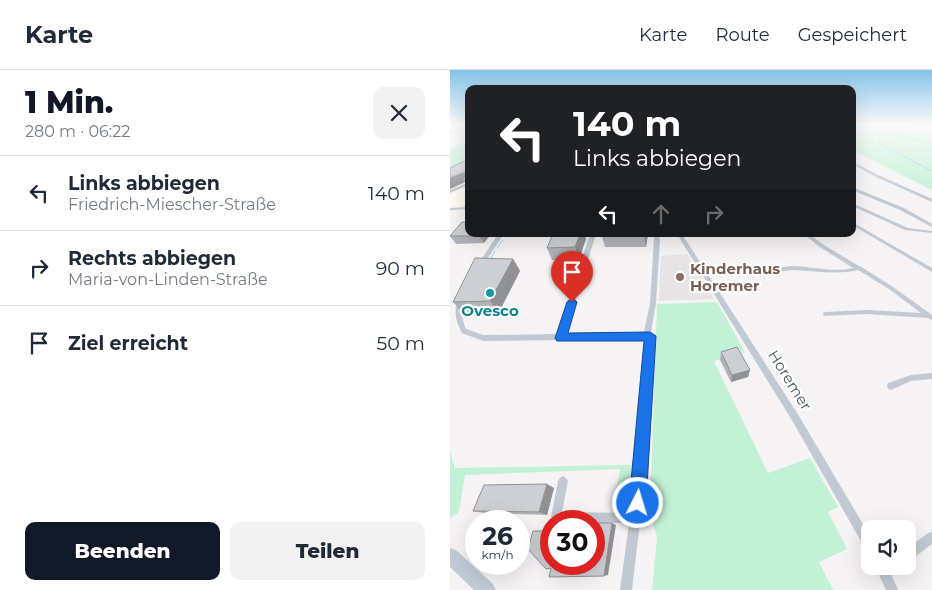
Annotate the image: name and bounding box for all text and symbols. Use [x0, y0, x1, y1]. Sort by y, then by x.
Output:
text: Karte [25, 20, 93, 49]
text: Karte [639, 24, 687, 46]
text: Route [715, 24, 770, 46]
text: Gespeichert [798, 24, 907, 46]
text: 1 Min. [25, 84, 113, 121]
button: close [373, 87, 425, 139]
text: 140 m [573, 102, 681, 145]
icon: left [490, 105, 555, 170]
text: 280 m · 06:22 [25, 122, 130, 141]
text: Links abbiegen [573, 145, 741, 172]
text: Links abbiegen [68, 172, 220, 195]
icon: left [25, 179, 53, 207]
text: 140 m [368, 182, 425, 205]
text: Friedrich-Miescher-Straße [68, 195, 276, 214]
icon: left [594, 200, 622, 228]
icon: ahead [647, 200, 675, 228]
icon: right [700, 200, 728, 228]
text: Rechts abbiegen [68, 247, 236, 270]
pin [551, 251, 593, 302]
icon: right [25, 254, 53, 282]
text: 90 m [376, 257, 425, 280]
icon: arrive [558, 258, 586, 286]
place label: Kinderhaus Horemer [690, 259, 780, 295]
text: Maria-von-Linden-Straße [68, 270, 268, 289]
marker: Kinderhaus Horemer [674, 271, 686, 283]
marker: Ovesco [484, 287, 496, 299]
place label: Ovesco [461, 301, 519, 320]
icon: arrive [25, 329, 53, 357]
text: Ziel erreicht [68, 332, 188, 355]
text: 50 m [377, 332, 425, 355]
street label: Horemer [764, 346, 816, 414]
position arrow [611, 476, 663, 528]
speed limit sign: 30 [540, 510, 605, 575]
map controls [861, 520, 916, 575]
button: sound [861, 520, 916, 575]
text: 26 [482, 521, 513, 551]
button: Beenden [25, 522, 220, 580]
button: Teilen [230, 522, 425, 580]
text: km/h [481, 547, 514, 562]

